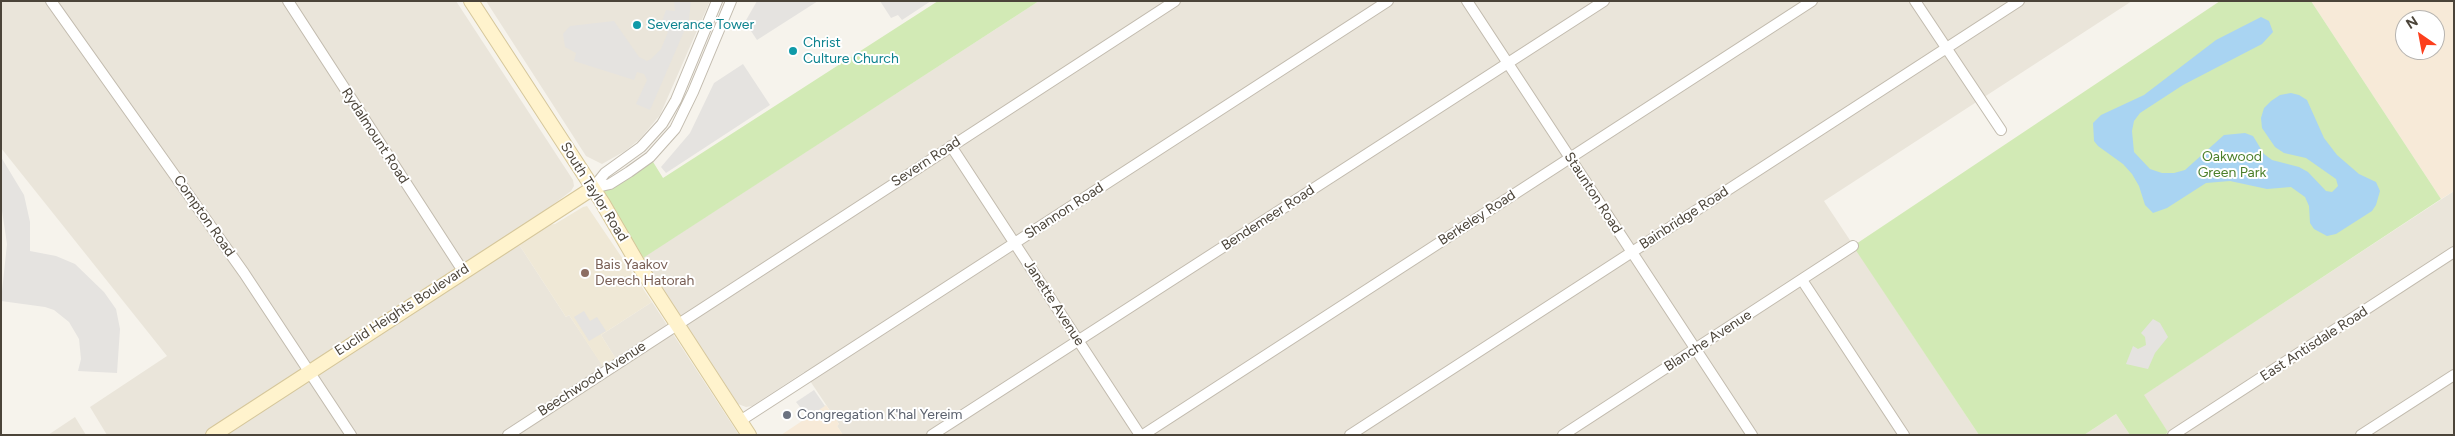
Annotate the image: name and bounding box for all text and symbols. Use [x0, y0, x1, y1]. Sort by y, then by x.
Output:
north arrow [2395, 10, 2445, 60]
text: N [2403, 13, 2421, 33]
place label: Severance Tower [647, 17, 754, 33]
marker: Severance Tower [631, 19, 643, 31]
place label: Christ Culture Church [803, 35, 899, 68]
marker: Christ Culture Church [787, 45, 799, 57]
street label: Rydalmount Road [338, 85, 412, 187]
street label: Severn Road [888, 133, 964, 191]
street label: South Taylor Road [557, 139, 631, 245]
street label: Staunton Road [1560, 149, 1626, 237]
park label: Oakwood Green Park [2198, 149, 2266, 182]
street label: Compton Road [170, 172, 238, 260]
street label: Shannon Road [1021, 179, 1107, 243]
street label: Bendemeer Road [1218, 182, 1318, 254]
street label: Bainbridge Road [1636, 183, 1732, 253]
street label: Berkeley Road [1435, 187, 1519, 249]
place label: Bais Yaakov Derech Hatorah [595, 257, 694, 290]
street label: Janette Avenue [1020, 257, 1088, 349]
street label: Euclid Heights Boulevard [332, 260, 472, 360]
marker: Bais Yaakov Derech Hatorah [579, 267, 591, 279]
street label: East Antisdale Road [2257, 303, 2371, 385]
street label: Blanche Avenue [1661, 307, 1755, 375]
street label: Beechwood Avenue [535, 338, 649, 420]
place label: Congregation K'hal Yereim [797, 407, 963, 423]
marker: Congregation K'hal Yereim [781, 409, 793, 421]

